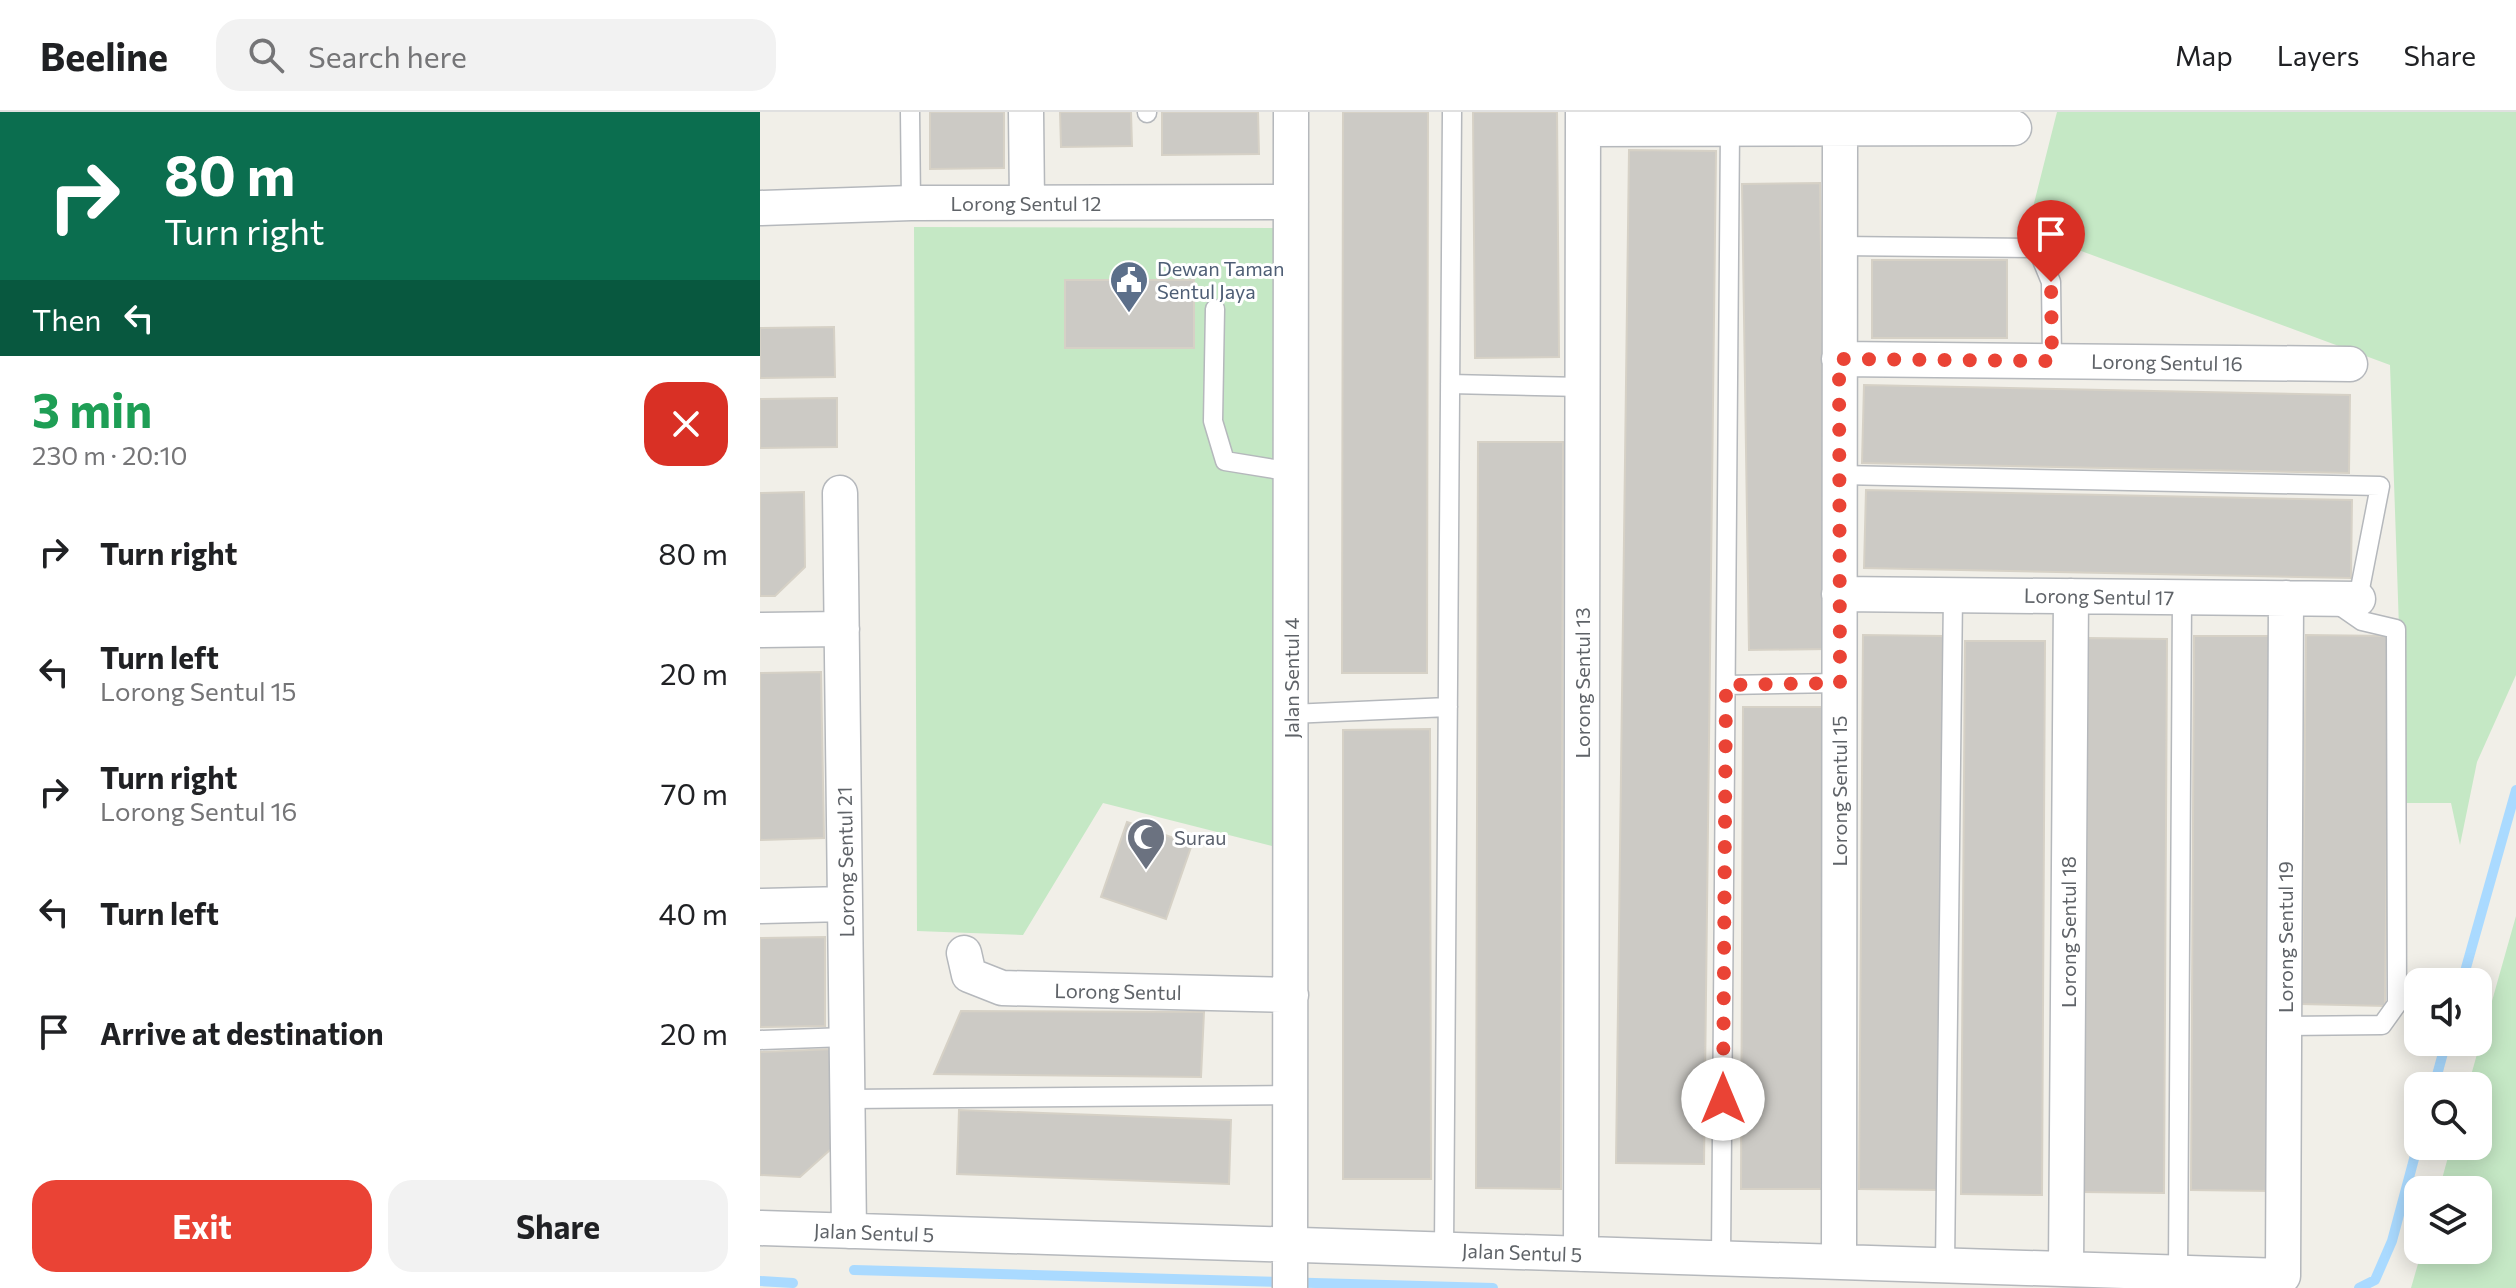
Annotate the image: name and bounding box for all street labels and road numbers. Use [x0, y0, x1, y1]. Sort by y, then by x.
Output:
street label: Lorong Sentul 12 [951, 191, 1101, 215]
street label: Lorong Sentul 16 [2091, 349, 2243, 375]
street label: Lorong Sentul 17 [2024, 583, 2174, 609]
street label: Lorong Sentul 13 [1570, 607, 1594, 759]
street label: Jalan Sentul 4 [1279, 617, 1303, 739]
street label: Lorong Sentul 15 [1827, 715, 1851, 867]
street label: Lorong Sentul 21 [832, 786, 858, 938]
street label: Lorong Sentul 18 [2056, 856, 2080, 1008]
street label: Lorong Sentul 19 [2273, 861, 2297, 1013]
street label: Lorong Sentul [1054, 978, 1182, 1004]
street label: Jalan Sentul 5 [813, 1218, 935, 1246]
street label: Jalan Sentul 5 [1461, 1238, 1583, 1266]

